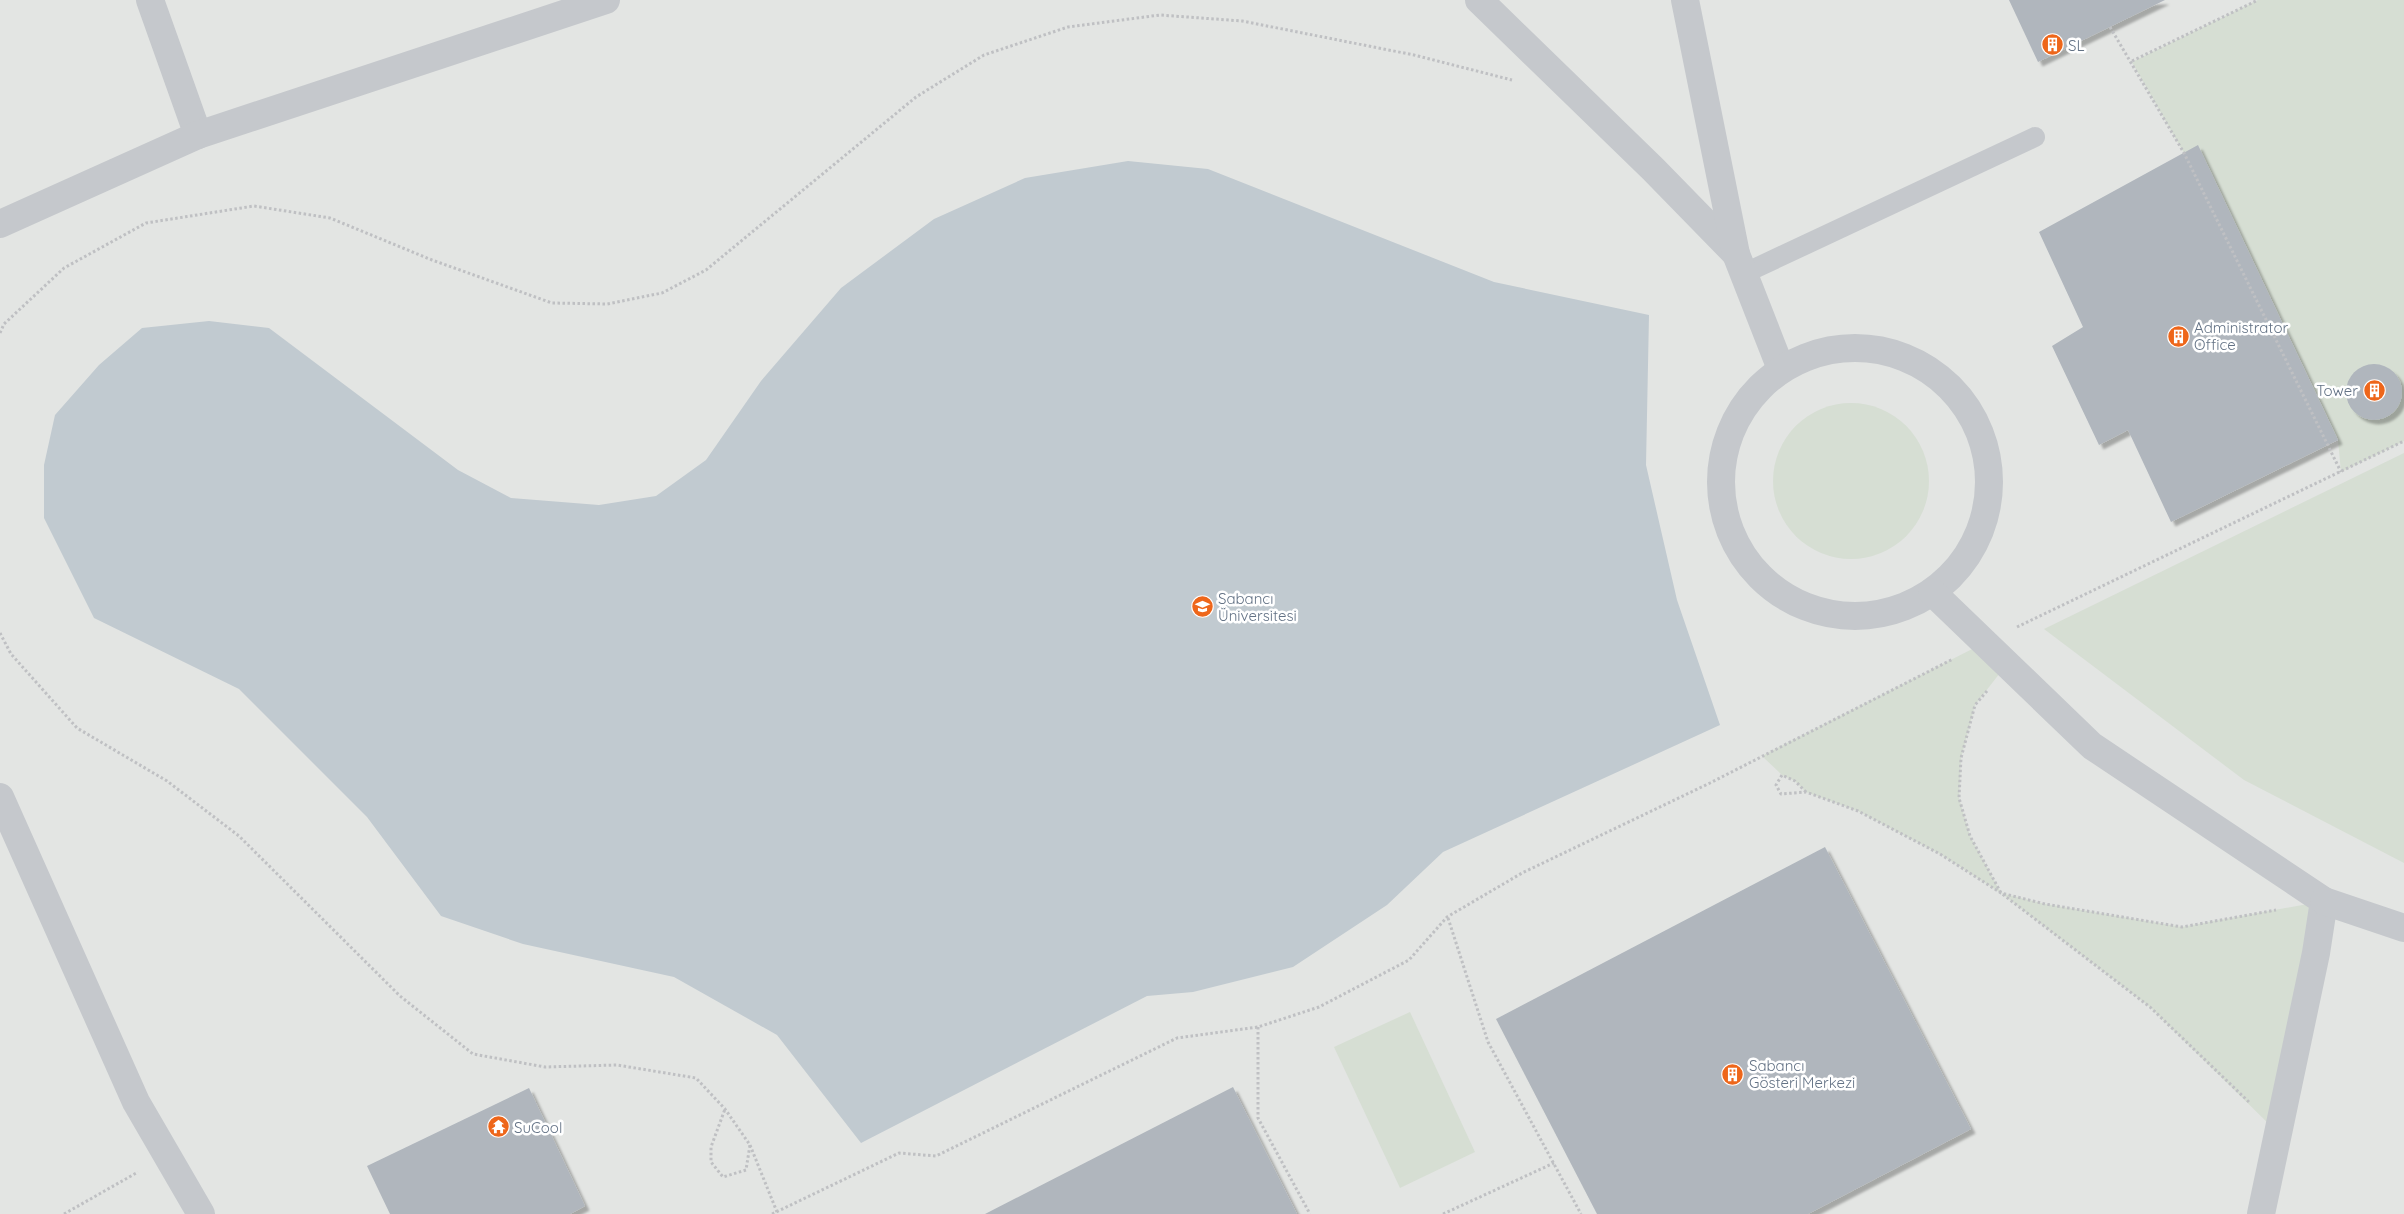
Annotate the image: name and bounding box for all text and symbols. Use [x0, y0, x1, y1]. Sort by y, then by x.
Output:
building icon: SL [2040, 33, 2064, 57]
place label: SL [2068, 36, 2084, 55]
place label: Administrator Office [2194, 318, 2288, 354]
building icon: Administrator Office [2166, 324, 2190, 348]
building icon: Tower [2362, 378, 2386, 402]
place label: Tower [2316, 381, 2358, 400]
place label: Sabancı Üniversitesi [1218, 589, 1297, 625]
school or university icon: Sabancı Üniversitesi [1190, 595, 1214, 619]
place label: Sabancı Gösteri Merkezi [1749, 1056, 1855, 1092]
building icon: Sabancı Gösteri Merkezi [1721, 1062, 1745, 1086]
temple icon: SuCool [486, 1115, 510, 1139]
place label: SuCool [514, 1118, 562, 1137]

